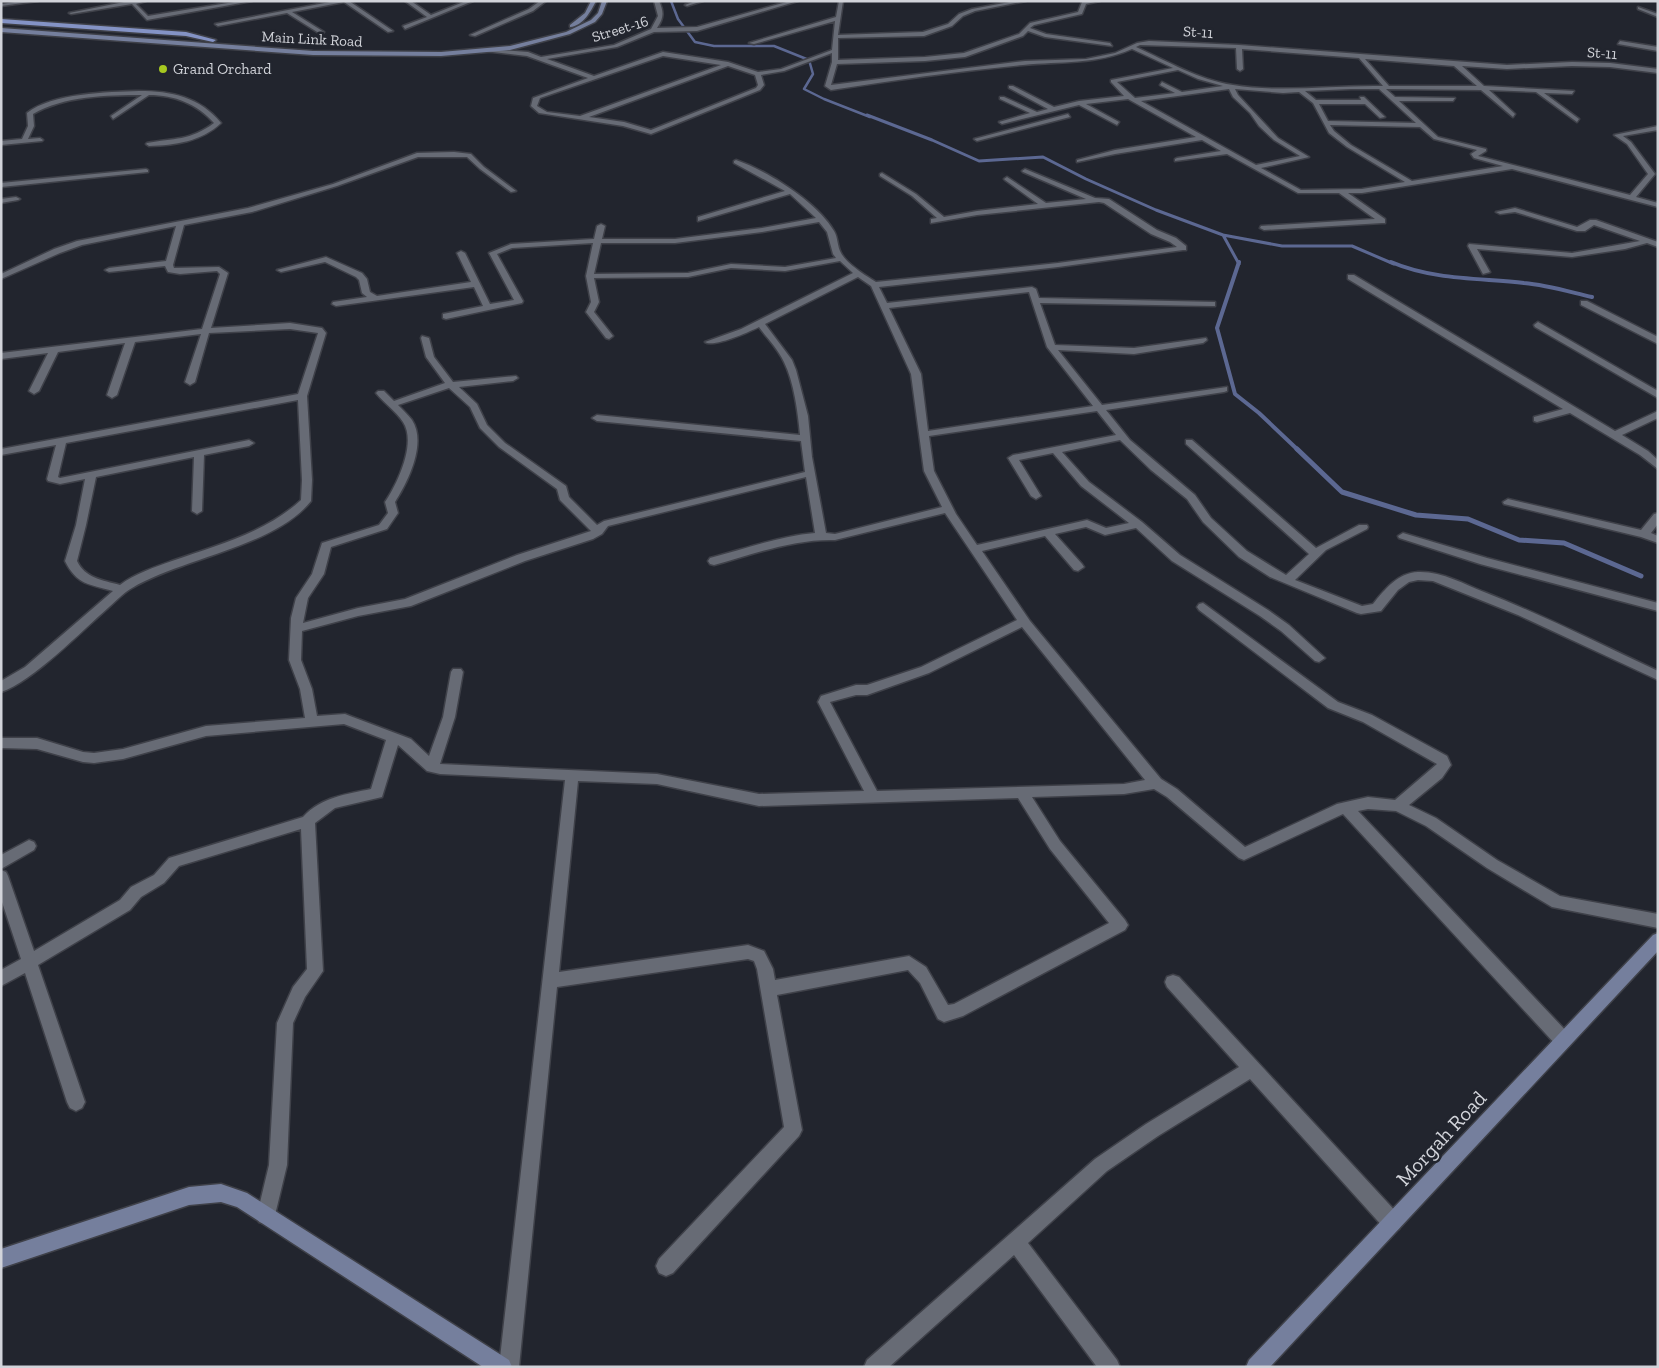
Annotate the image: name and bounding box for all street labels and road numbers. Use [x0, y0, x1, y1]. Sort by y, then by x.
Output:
street label: Street-16 [590, 12, 650, 46]
street label: St-11 [1182, 22, 1214, 42]
street label: Main Link Road [261, 27, 364, 51]
street label: St-11 [1586, 43, 1618, 63]
street label: Morgah Road [1391, 1085, 1492, 1191]

